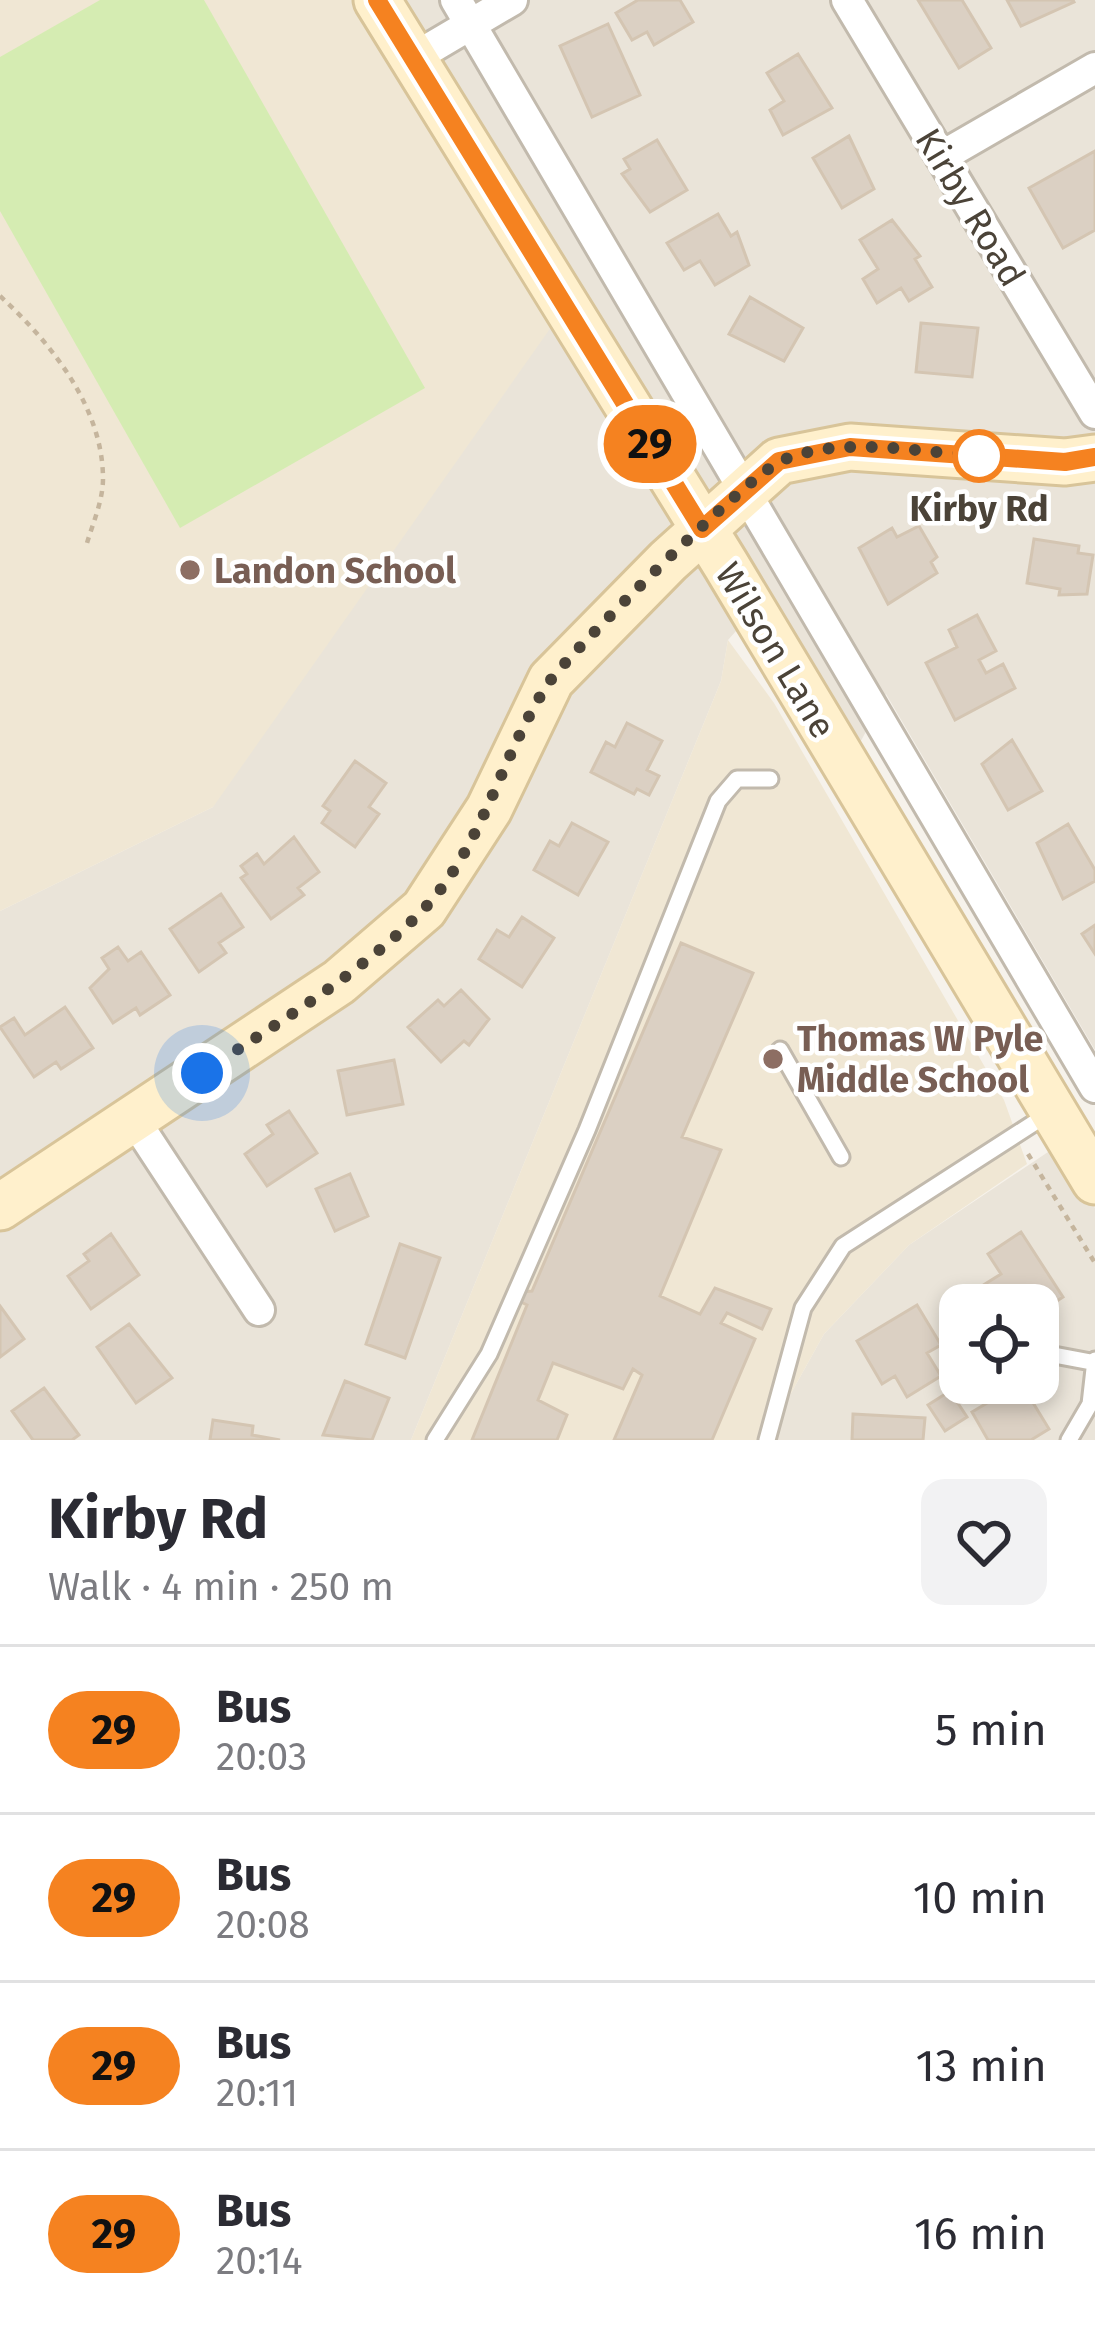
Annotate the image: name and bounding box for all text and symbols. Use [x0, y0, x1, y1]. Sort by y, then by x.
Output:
street label: Kirby Road [906, 120, 1035, 295]
line badge: 29 [596, 405, 704, 483]
text: 29 [628, 419, 672, 469]
marker: Kirby Rd [954, 431, 1004, 481]
place label: Kirby Rd [909, 487, 1049, 531]
place label: Landon School [214, 549, 456, 593]
street label: Wilson Lane [706, 555, 845, 746]
marker: Landon School [177, 557, 203, 583]
place label: Thomas W Pyle Middle School [797, 1017, 1043, 1102]
your location [172, 1043, 232, 1103]
marker: Thomas W Pyle Middle School [760, 1046, 786, 1072]
map controls [939, 1284, 1059, 1404]
button: locate [939, 1284, 1059, 1404]
button: heart [921, 1479, 1047, 1605]
text: Kirby Rd [48, 1485, 268, 1553]
text: Walk · 4 min · 250 m [48, 1564, 394, 1610]
text: Bus [216, 1680, 291, 1734]
text: 5 min [935, 1703, 1047, 1757]
text: 29 [92, 1705, 136, 1755]
text: 20:03 [216, 1734, 307, 1780]
text: Bus [216, 1848, 291, 1902]
text: 10 min [913, 1871, 1047, 1925]
text: 29 [92, 1873, 136, 1923]
text: 20:08 [216, 1902, 310, 1948]
text: Bus [216, 2016, 291, 2070]
text: 13 min [916, 2039, 1047, 2093]
text: 29 [92, 2041, 136, 2091]
text: 20:11 [216, 2070, 298, 2116]
text: Bus [216, 2184, 291, 2238]
text: 16 min [914, 2207, 1047, 2261]
text: 29 [92, 2209, 136, 2259]
text: 20:14 [216, 2238, 303, 2284]

